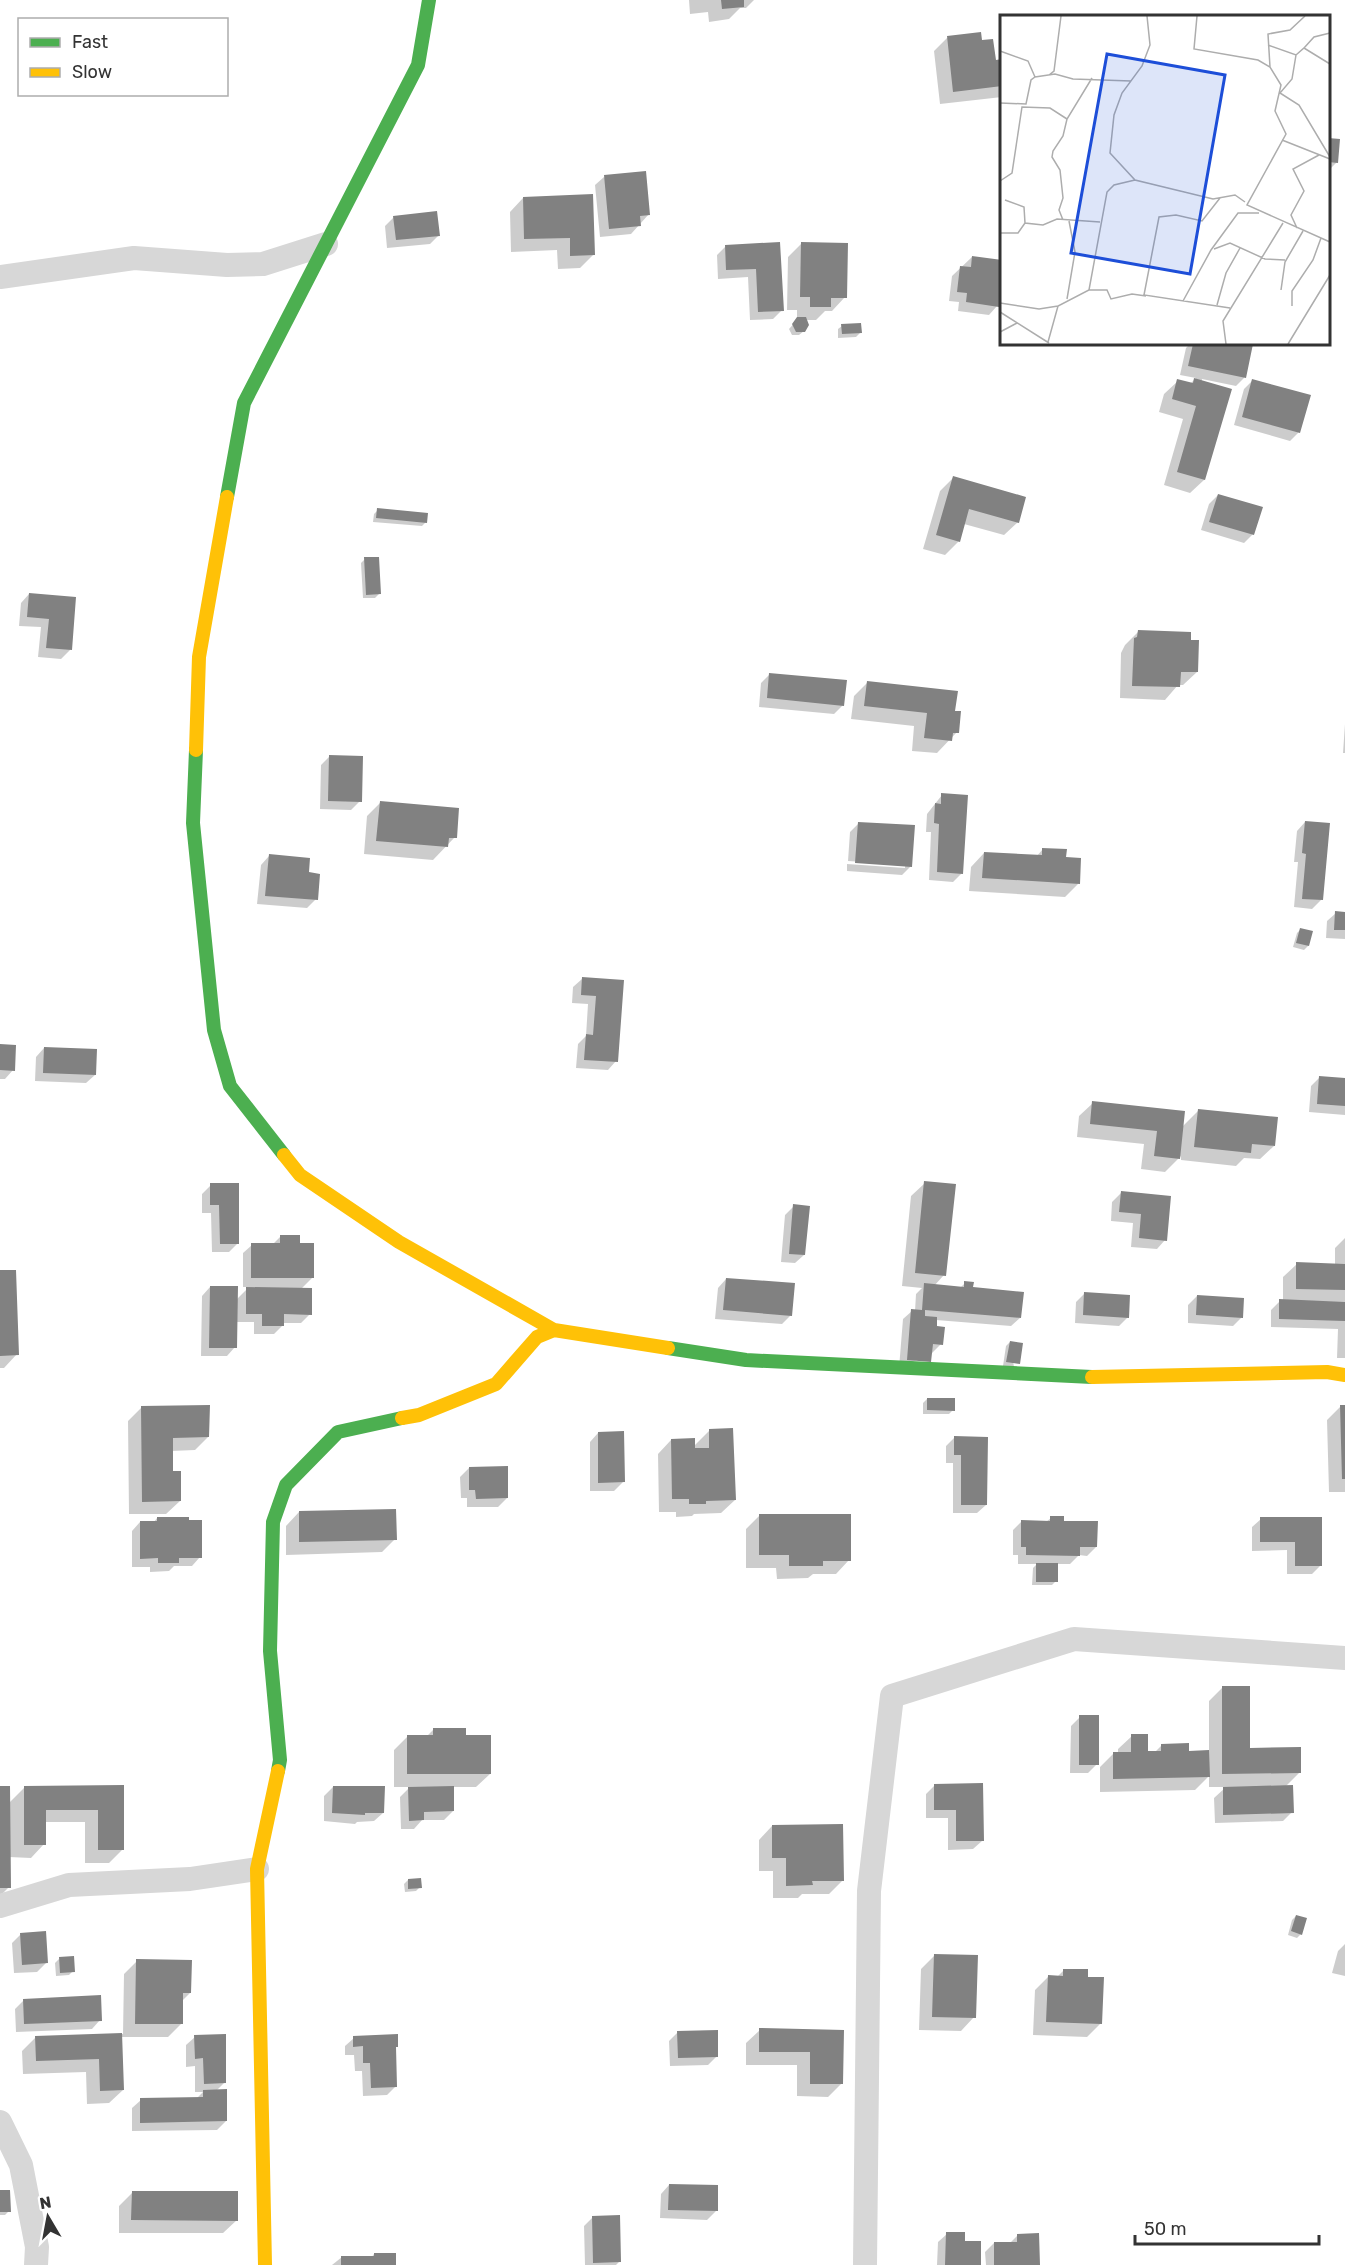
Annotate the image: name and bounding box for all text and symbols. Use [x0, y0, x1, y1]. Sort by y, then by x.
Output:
inset map [1000, 15, 1330, 345]
legend [18, 18, 228, 96]
text: Fast [72, 31, 108, 53]
text: Slow [72, 61, 112, 83]
north arrow [18, 2187, 78, 2247]
text: N [38, 2192, 53, 2213]
scale bar [1135, 2208, 1320, 2246]
text: 50 m [1144, 2218, 1187, 2240]

